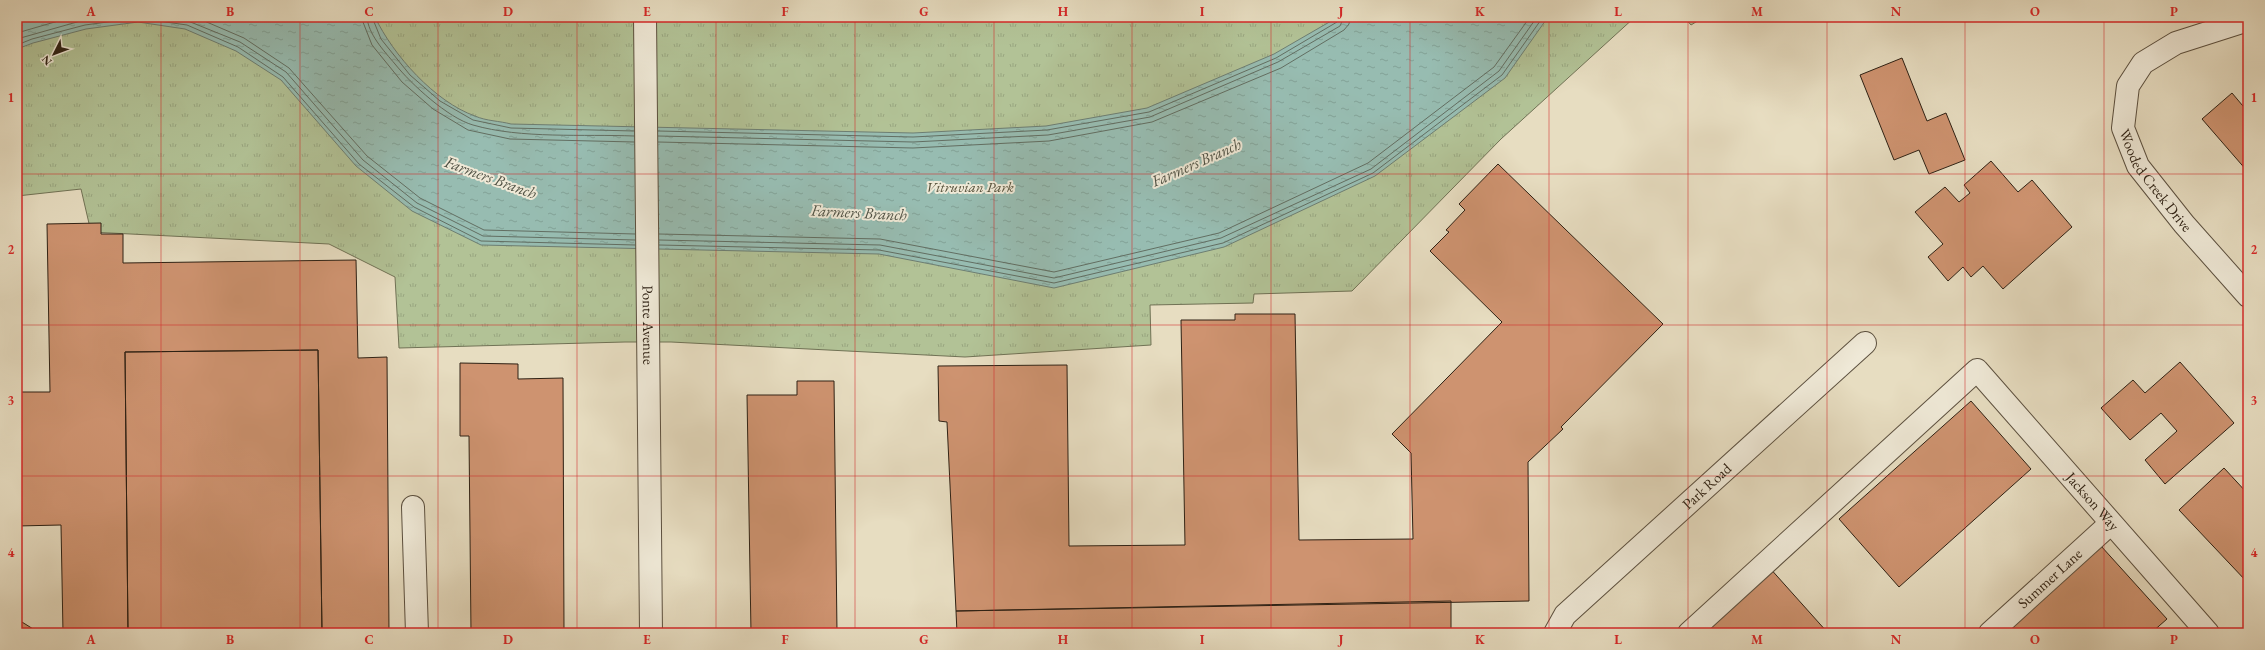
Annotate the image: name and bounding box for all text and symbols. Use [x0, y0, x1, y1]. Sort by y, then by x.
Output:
text: A [85, 3, 96, 20]
text: B [226, 3, 234, 20]
text: C [364, 3, 374, 20]
text: D [503, 3, 513, 20]
text: E [643, 3, 651, 20]
text: F [781, 3, 789, 20]
text: G [919, 3, 929, 20]
text: H [1058, 3, 1069, 20]
text: I [1200, 3, 1205, 20]
text: J [1337, 3, 1344, 20]
text: K [1475, 3, 1486, 20]
text: L [1614, 3, 1622, 20]
text: M [1751, 3, 1763, 20]
text: N [1891, 3, 1902, 20]
text: O [2030, 3, 2040, 20]
text: P [2170, 3, 2178, 20]
north arrow [34, 34, 74, 74]
text: N [38, 53, 55, 69]
text: 1 [8, 89, 15, 106]
text: 1 [2251, 89, 2258, 106]
street label: Wooded Creek Drive [2115, 126, 2196, 236]
water label: Farmers Branch [1147, 133, 1244, 192]
water label: Farmers Branch [441, 151, 540, 204]
park label: Vitruvian Park [926, 177, 1014, 196]
water label: Farmers Branch [809, 199, 908, 226]
text: 2 [8, 241, 15, 258]
text: 2 [2251, 241, 2258, 258]
street label: Ponte Avenue [639, 285, 658, 365]
text: 3 [8, 392, 15, 409]
text: 3 [2251, 392, 2258, 409]
street label: Park Road [1678, 459, 1735, 513]
street label: Jackson Way [2061, 466, 2124, 535]
text: 4 [8, 544, 15, 561]
street label: Summer Lane [2013, 544, 2086, 612]
text: 4 [2251, 544, 2258, 561]
text: A [85, 631, 96, 648]
text: B [226, 631, 234, 648]
text: C [364, 631, 374, 648]
text: D [503, 631, 513, 648]
text: E [643, 631, 651, 648]
text: F [781, 631, 789, 648]
text: G [919, 631, 929, 648]
text: H [1058, 631, 1069, 648]
text: I [1200, 631, 1205, 648]
text: J [1337, 631, 1344, 648]
text: K [1475, 631, 1486, 648]
text: L [1614, 631, 1622, 648]
text: M [1751, 631, 1763, 648]
text: N [1891, 631, 1902, 648]
text: O [2030, 631, 2040, 648]
text: P [2170, 631, 2178, 648]

